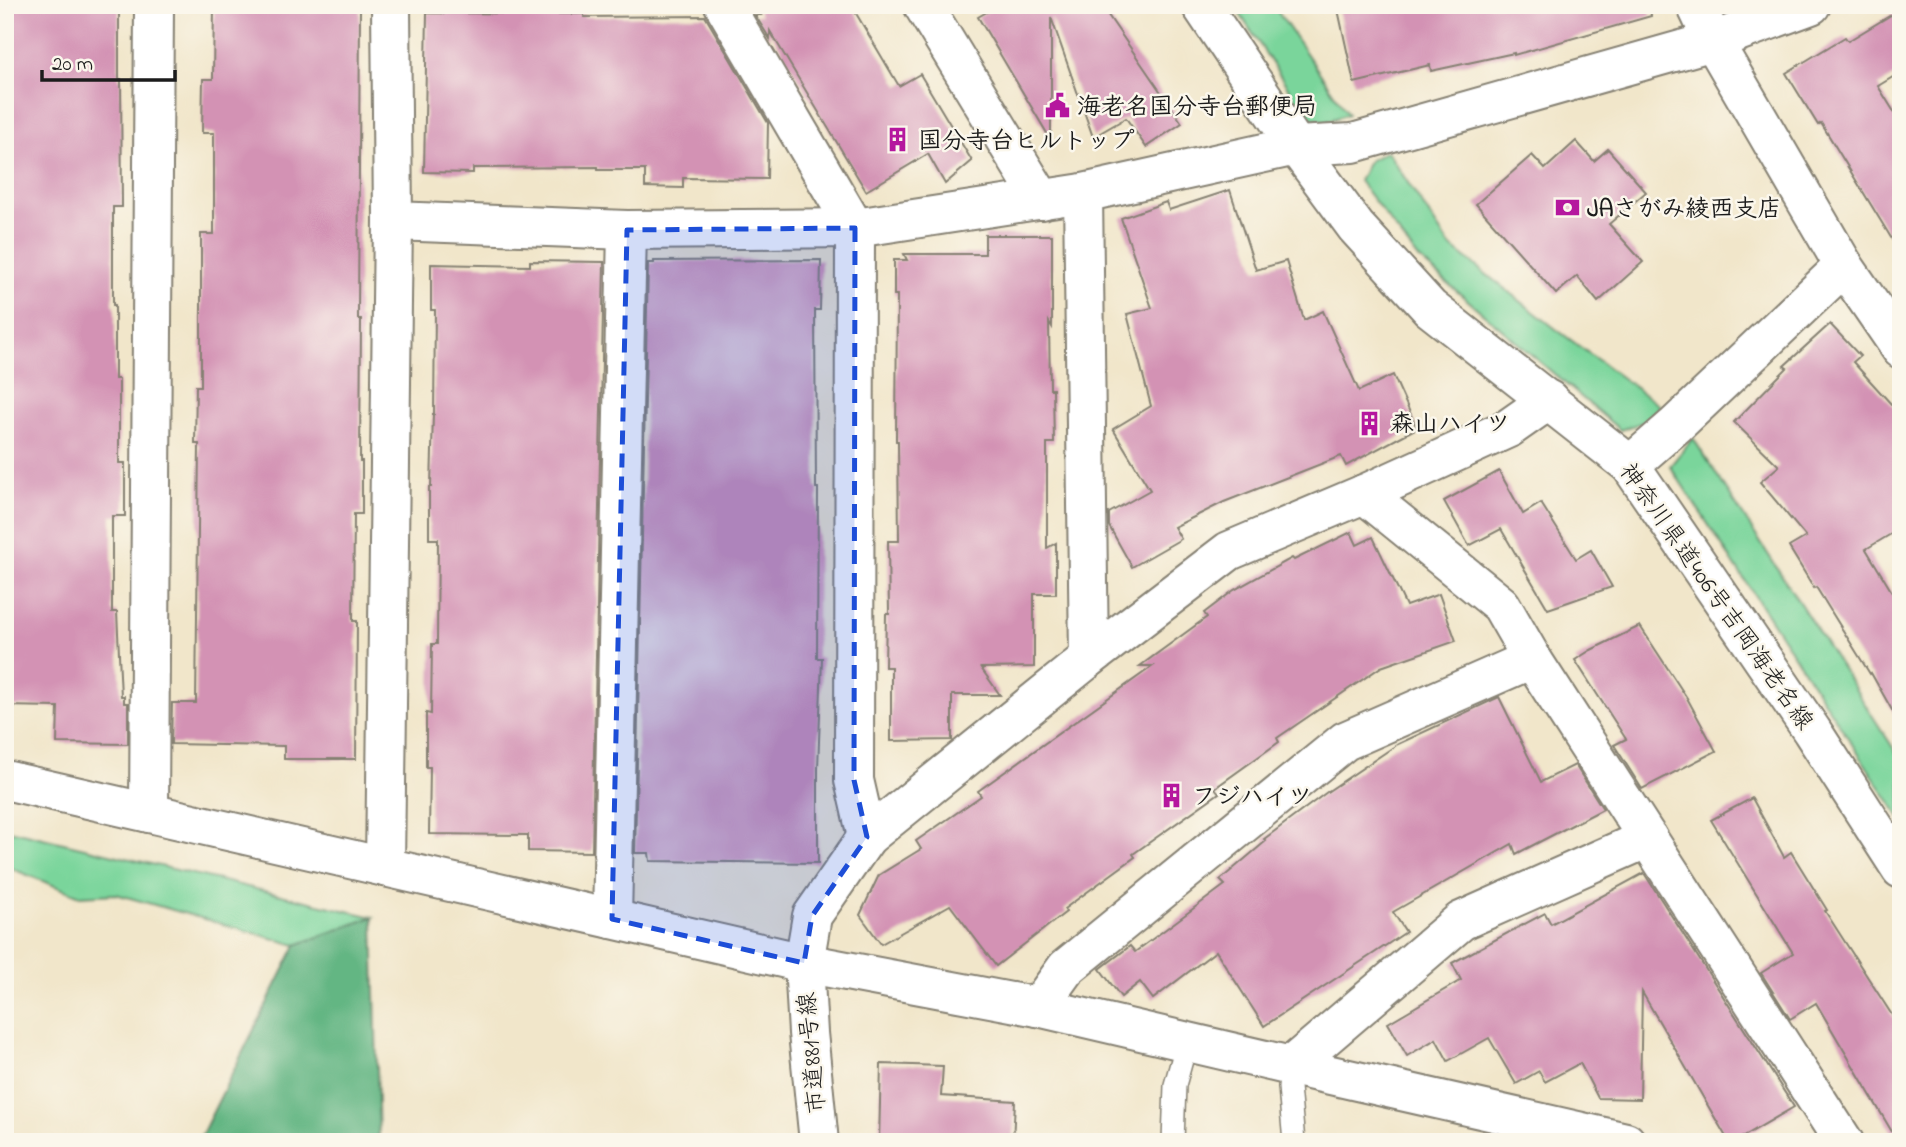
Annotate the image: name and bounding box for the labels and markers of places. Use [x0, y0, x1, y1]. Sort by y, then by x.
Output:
place label: 海老名国分寺台郵便局 [1077, 91, 1317, 126]
public building icon: 海老名国分寺台郵便局 [1043, 92, 1071, 120]
place label: 国分寺台ヒルトップ [918, 125, 1134, 160]
building icon: 国分寺台ヒルトップ [884, 126, 912, 154]
place label: JAさがみ綾西支店 [1587, 193, 1782, 228]
bank icon: JAさがみ綾西支店 [1553, 194, 1581, 222]
place label: 森山ハイツ [1390, 408, 1510, 443]
building icon: 森山ハイツ [1356, 409, 1384, 437]
place label: フジハイツ [1192, 781, 1312, 816]
building icon: フジハイツ [1158, 782, 1186, 810]

